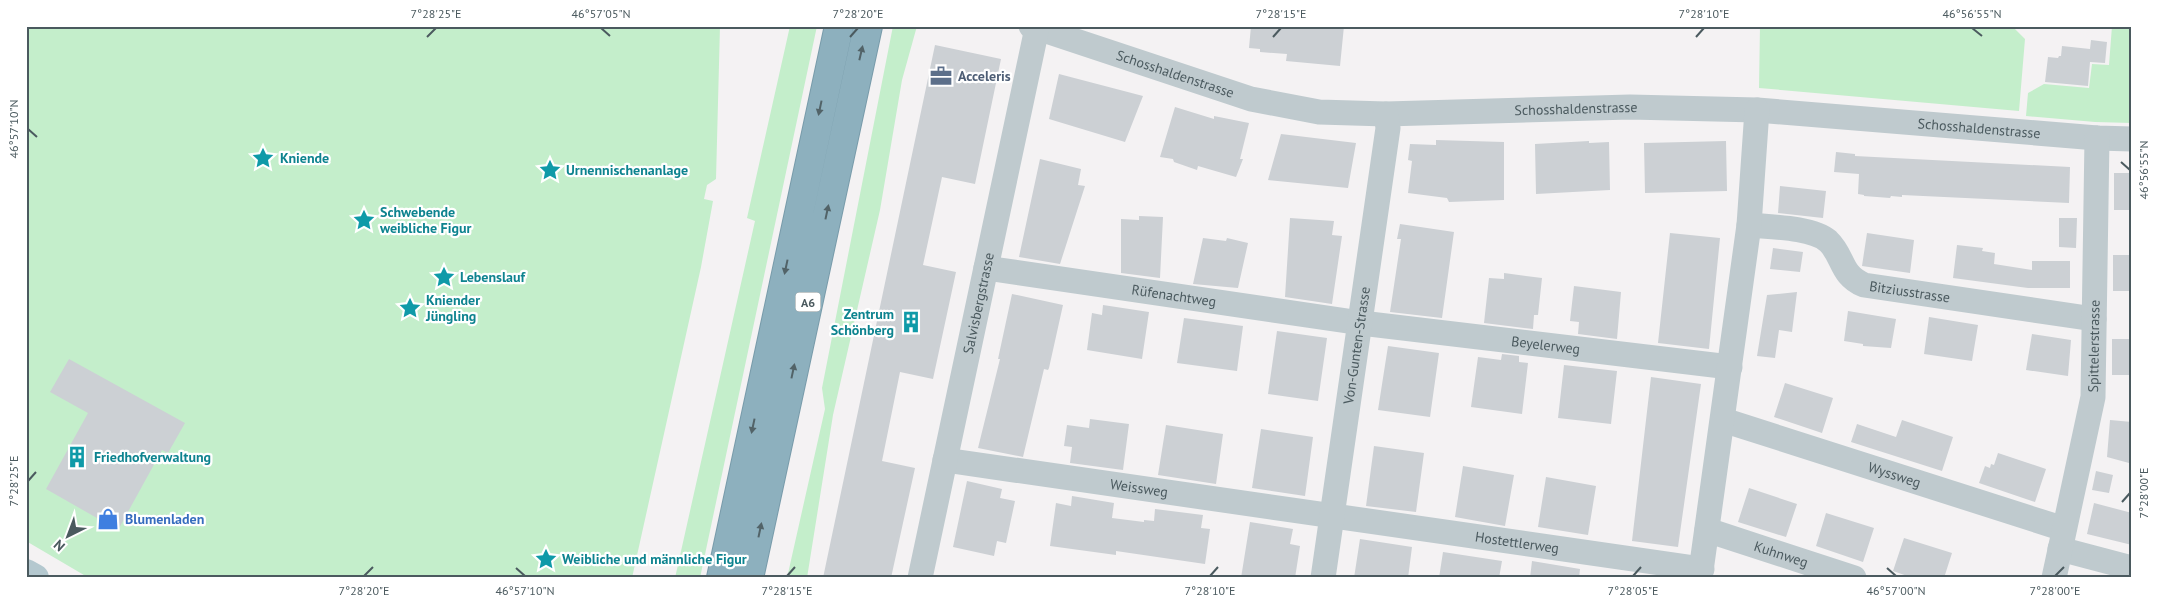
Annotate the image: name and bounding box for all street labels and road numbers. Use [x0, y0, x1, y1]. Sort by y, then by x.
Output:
street label: Schosshaldenstrasse [1114, 46, 1237, 102]
street label: Schosshaldenstrasse [1514, 98, 1638, 119]
street label: Schosshaldenstrasse [1917, 114, 2041, 142]
street label: Salvisbergstrasse [959, 251, 998, 355]
street label: Bitziusstrasse [1868, 277, 1951, 307]
street label: Rüfenachtweg [1131, 280, 1217, 311]
street label: Von-Gunten-Strasse [1339, 286, 1374, 406]
road number: A6 [796, 292, 820, 312]
street label: Spittelerstrasse [2084, 300, 2103, 393]
street label: Beyelerweg [1510, 332, 1581, 358]
street label: Wyssweg [1866, 458, 1923, 492]
street label: Weissweg [1109, 475, 1169, 501]
street label: Hostettlerweg [1474, 527, 1560, 557]
street label: Kuhnweg [1752, 537, 1810, 571]

